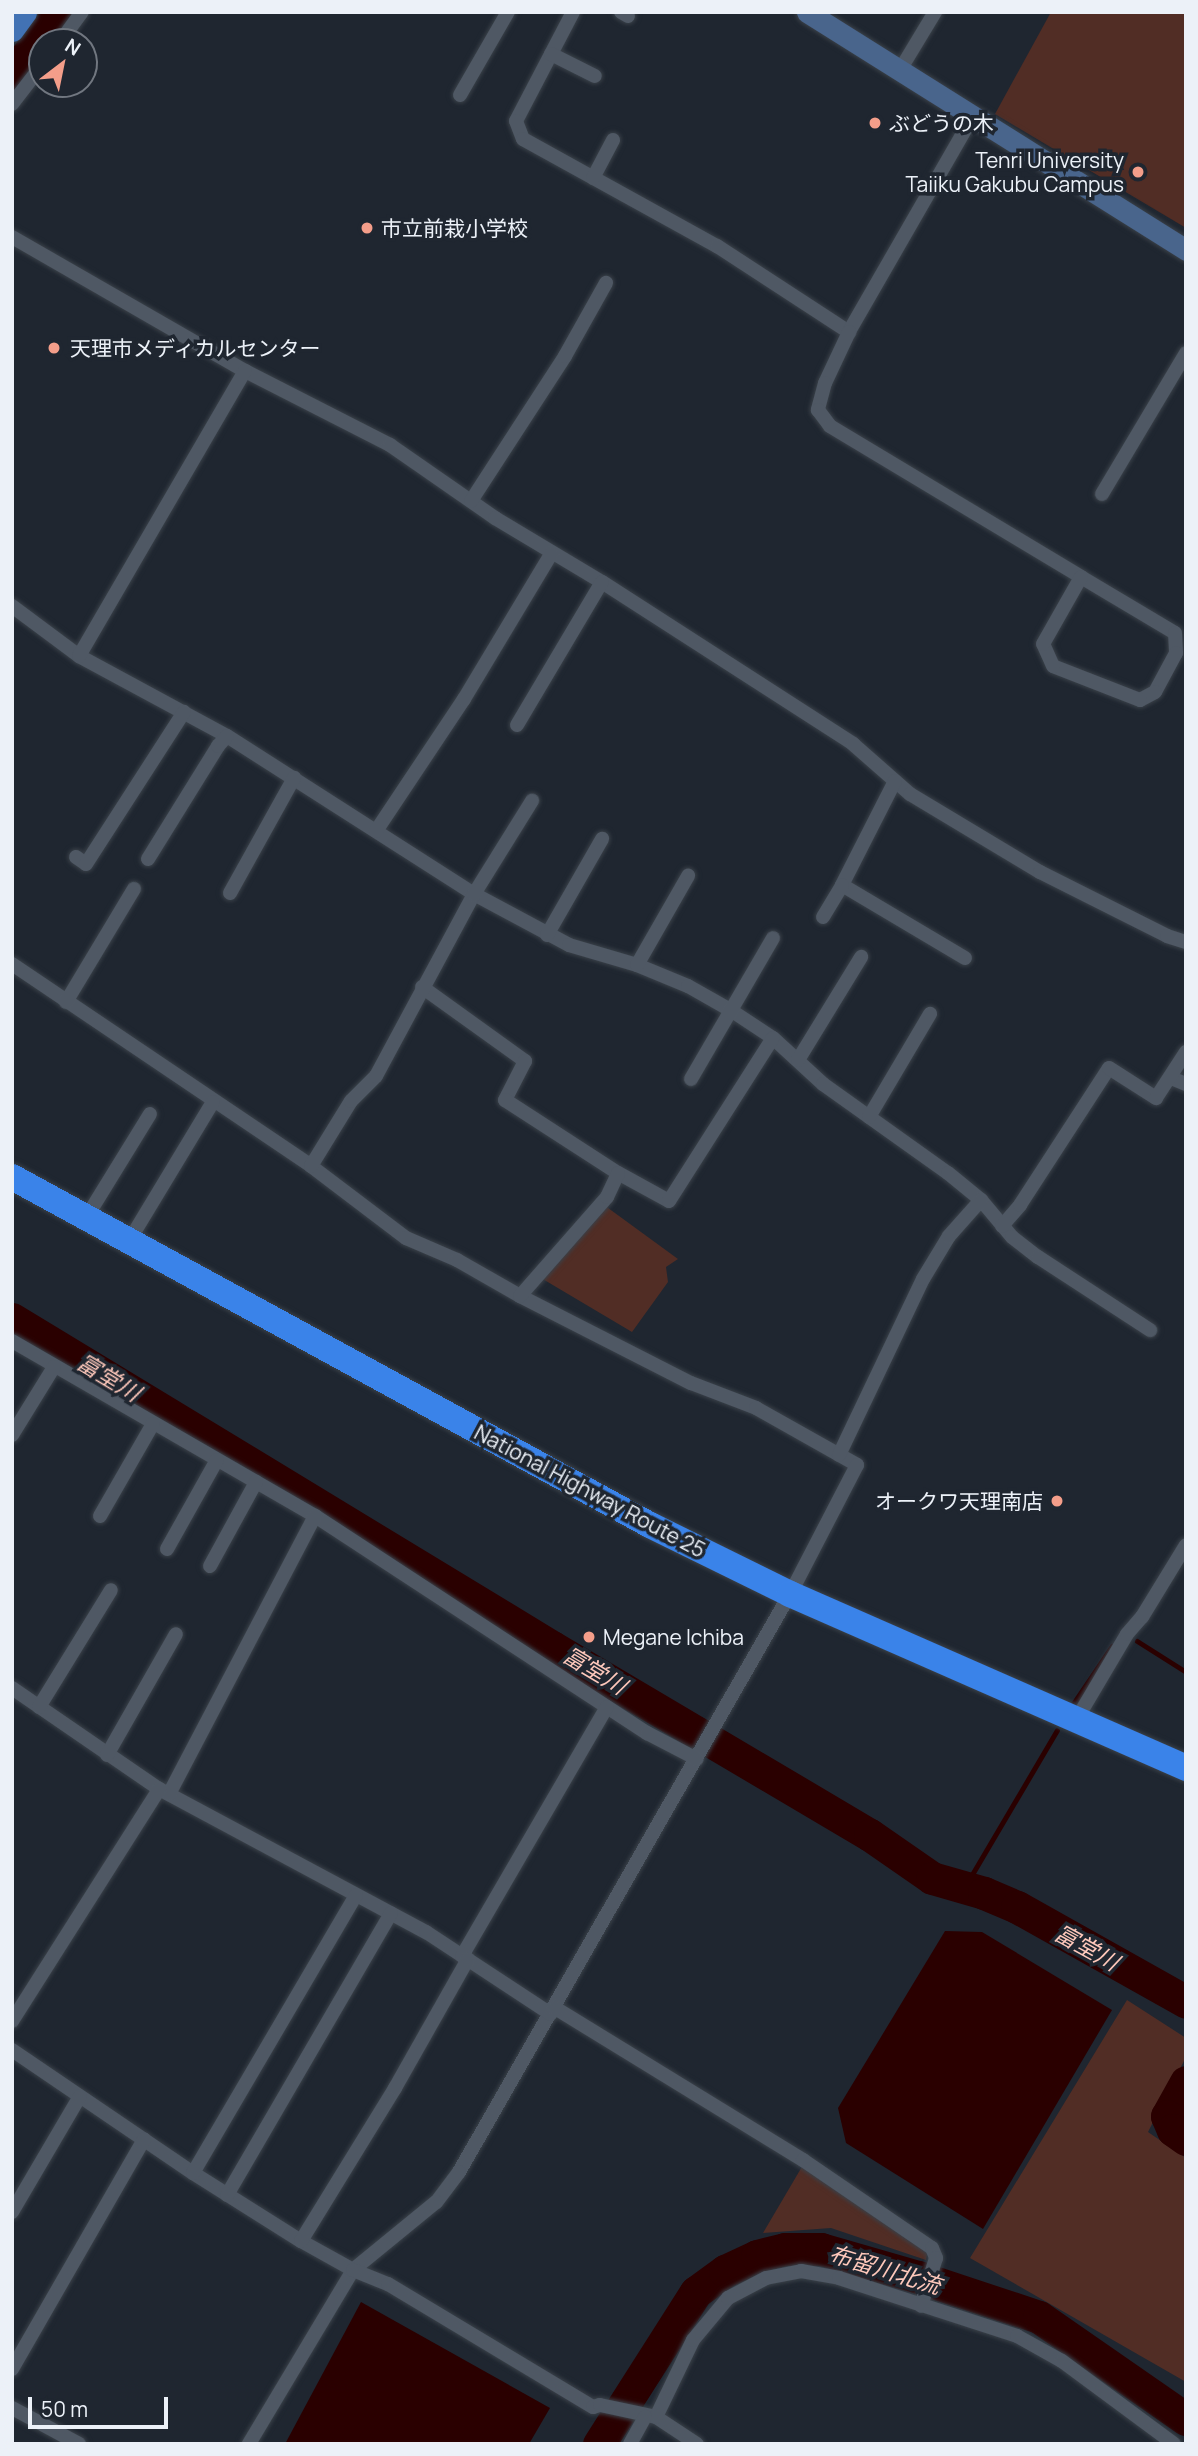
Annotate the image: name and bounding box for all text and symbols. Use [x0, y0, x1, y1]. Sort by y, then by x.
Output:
north arrow [28, 28, 98, 98]
text: N [60, 32, 86, 62]
place label: ぶどうの木 [889, 110, 994, 136]
marker: ぶどうの木 [867, 115, 883, 131]
place label: Tenri University Taiiku Gakubu Campus [905, 147, 1124, 197]
marker: Tenri University Taiiku Gakubu Campus [1130, 164, 1146, 180]
place label: 市立前栽小学校 [381, 215, 528, 241]
marker: 市立前栽小学校 [359, 220, 375, 236]
place label: 天理市メディカルセンター [70, 335, 322, 361]
marker: 天理市メディカルセンター [44, 338, 64, 358]
water label: 富堂川 [72, 1347, 146, 1407]
street label: National Highway Route 25 [470, 1419, 710, 1563]
place label: オークワ天理南店 [875, 1488, 1043, 1514]
marker: オークワ天理南店 [1049, 1493, 1065, 1509]
place label: Megane Ichiba [603, 1624, 744, 1650]
marker: Megane Ichiba [581, 1629, 597, 1645]
water label: 富堂川 [558, 1640, 632, 1700]
water label: 富堂川 [1050, 1918, 1124, 1976]
water label: 布留川北流 [826, 2239, 944, 2299]
scale bar [32, 2382, 172, 2426]
text: 50 m [41, 2395, 88, 2423]

